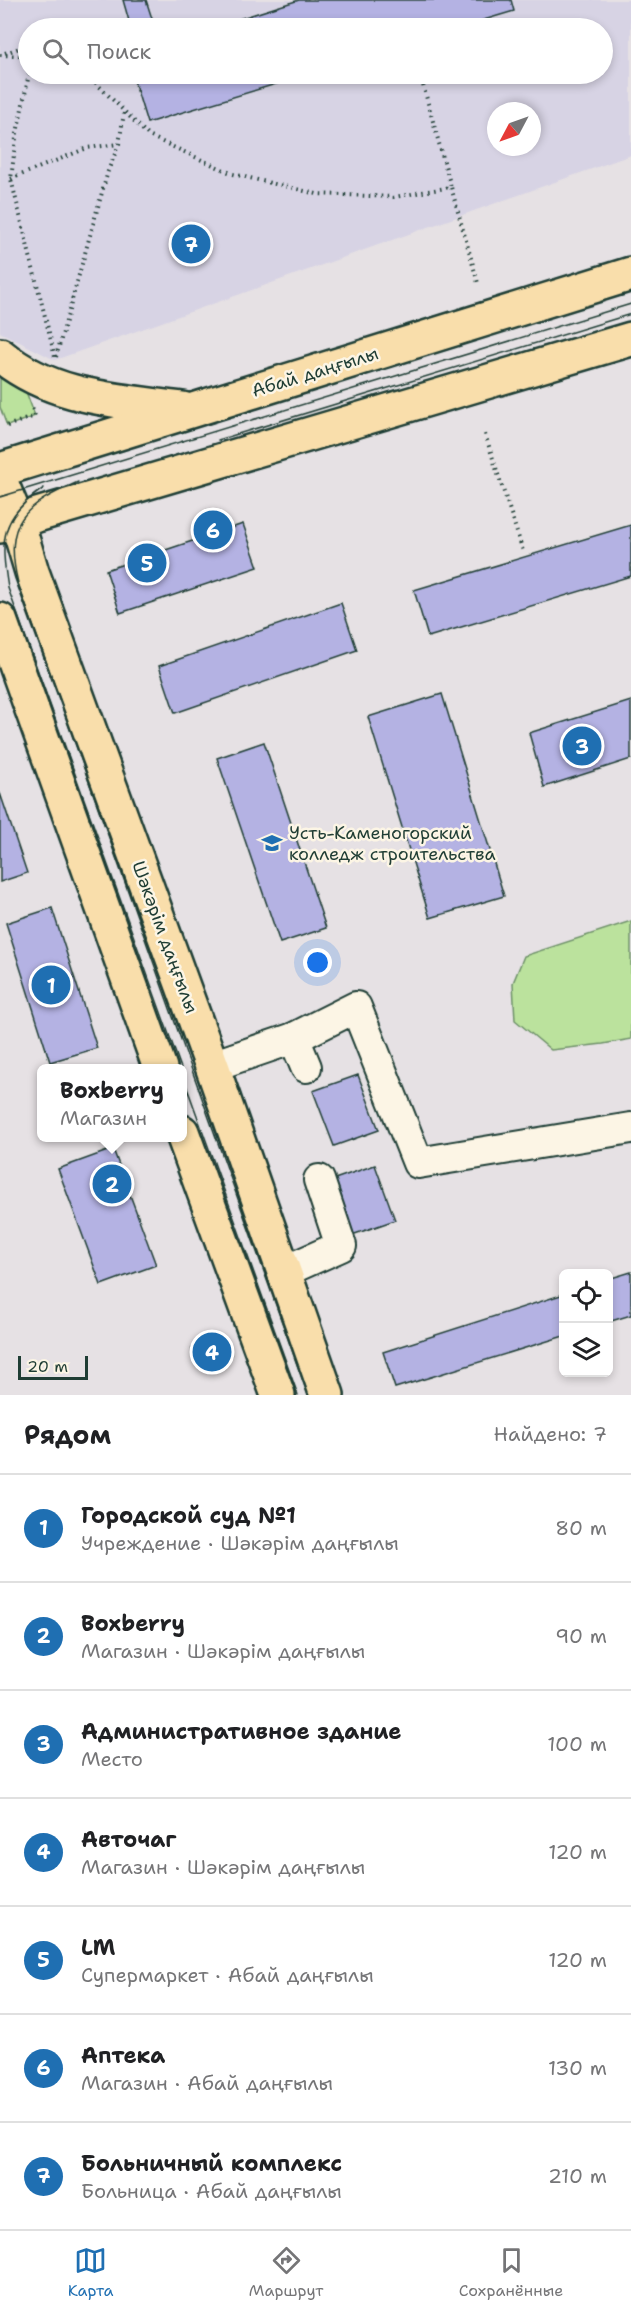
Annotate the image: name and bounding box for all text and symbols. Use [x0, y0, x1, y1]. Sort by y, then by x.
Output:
search box [18, 18, 613, 84]
icon: search [39, 35, 72, 68]
text: Поиск [87, 37, 151, 66]
north arrow [487, 102, 541, 156]
pin: 7 [172, 222, 210, 266]
street label: Абай даңғылы [249, 341, 381, 403]
pin: 6 [194, 508, 232, 552]
pin: 5 [128, 540, 166, 586]
pin: 3 [562, 724, 602, 768]
place label: Усть-Каменогорский колледж строительства [289, 821, 496, 866]
school or university icon: Усть-Каменогорский колледж строительства [260, 831, 284, 855]
street label: Шәкәрім даңғылы [126, 858, 204, 1016]
your location [303, 948, 332, 977]
pin: 1 [32, 962, 70, 1008]
popup [37, 1064, 187, 1142]
text: Boxberry [60, 1076, 164, 1105]
text: Магазин [60, 1105, 147, 1131]
pin: 2 [92, 1162, 132, 1206]
map controls [559, 1269, 613, 1377]
button: locate [559, 1269, 613, 1323]
button: layers [559, 1323, 613, 1377]
pin: 4 [192, 1330, 232, 1374]
scale bar [18, 1353, 88, 1380]
text: 20 m [27, 1356, 68, 1377]
text: Рядом [24, 1417, 111, 1452]
text: Найдено: 7 [494, 1421, 607, 1447]
text: Городской суд №1 [81, 1501, 296, 1530]
text: 1 [39, 1515, 48, 1541]
text: 80 m [555, 1515, 607, 1541]
text: Учреждение · Шәкәрім даңғылы [81, 1530, 399, 1556]
text: Boxberry [81, 1609, 185, 1638]
text: 2 [37, 1623, 51, 1649]
text: 90 m [555, 1623, 607, 1649]
text: Магазин · Шәкәрім даңғылы [81, 1638, 365, 1664]
text: Административное здание [81, 1717, 402, 1746]
text: 3 [37, 1731, 51, 1757]
text: 100 m [547, 1731, 607, 1757]
text: Место [81, 1746, 143, 1772]
text: Авточаг [81, 1825, 177, 1854]
text: 4 [37, 1839, 51, 1865]
text: 120 m [548, 1839, 607, 1865]
text: Магазин · Шәкәрім даңғылы [81, 1854, 365, 1880]
text: LM [81, 1933, 115, 1962]
text: 5 [37, 1947, 50, 1973]
text: 120 m [548, 1947, 607, 1973]
text: Супермаркет · Абай даңғылы [81, 1962, 374, 1988]
text: Аптека [81, 2041, 165, 2070]
text: 6 [37, 2055, 51, 2081]
text: 130 m [548, 2055, 607, 2081]
text: Магазин · Абай даңғылы [81, 2070, 333, 2096]
text: Больничный комплекс [81, 2149, 342, 2178]
text: 7 [37, 2163, 51, 2189]
text: 210 m [548, 2163, 607, 2189]
text: Больница · Абай даңғылы [81, 2178, 342, 2204]
tab: Карта [68, 2244, 113, 2301]
tab: Маршрут [249, 2244, 323, 2301]
tab: Сохранённые [459, 2244, 563, 2301]

